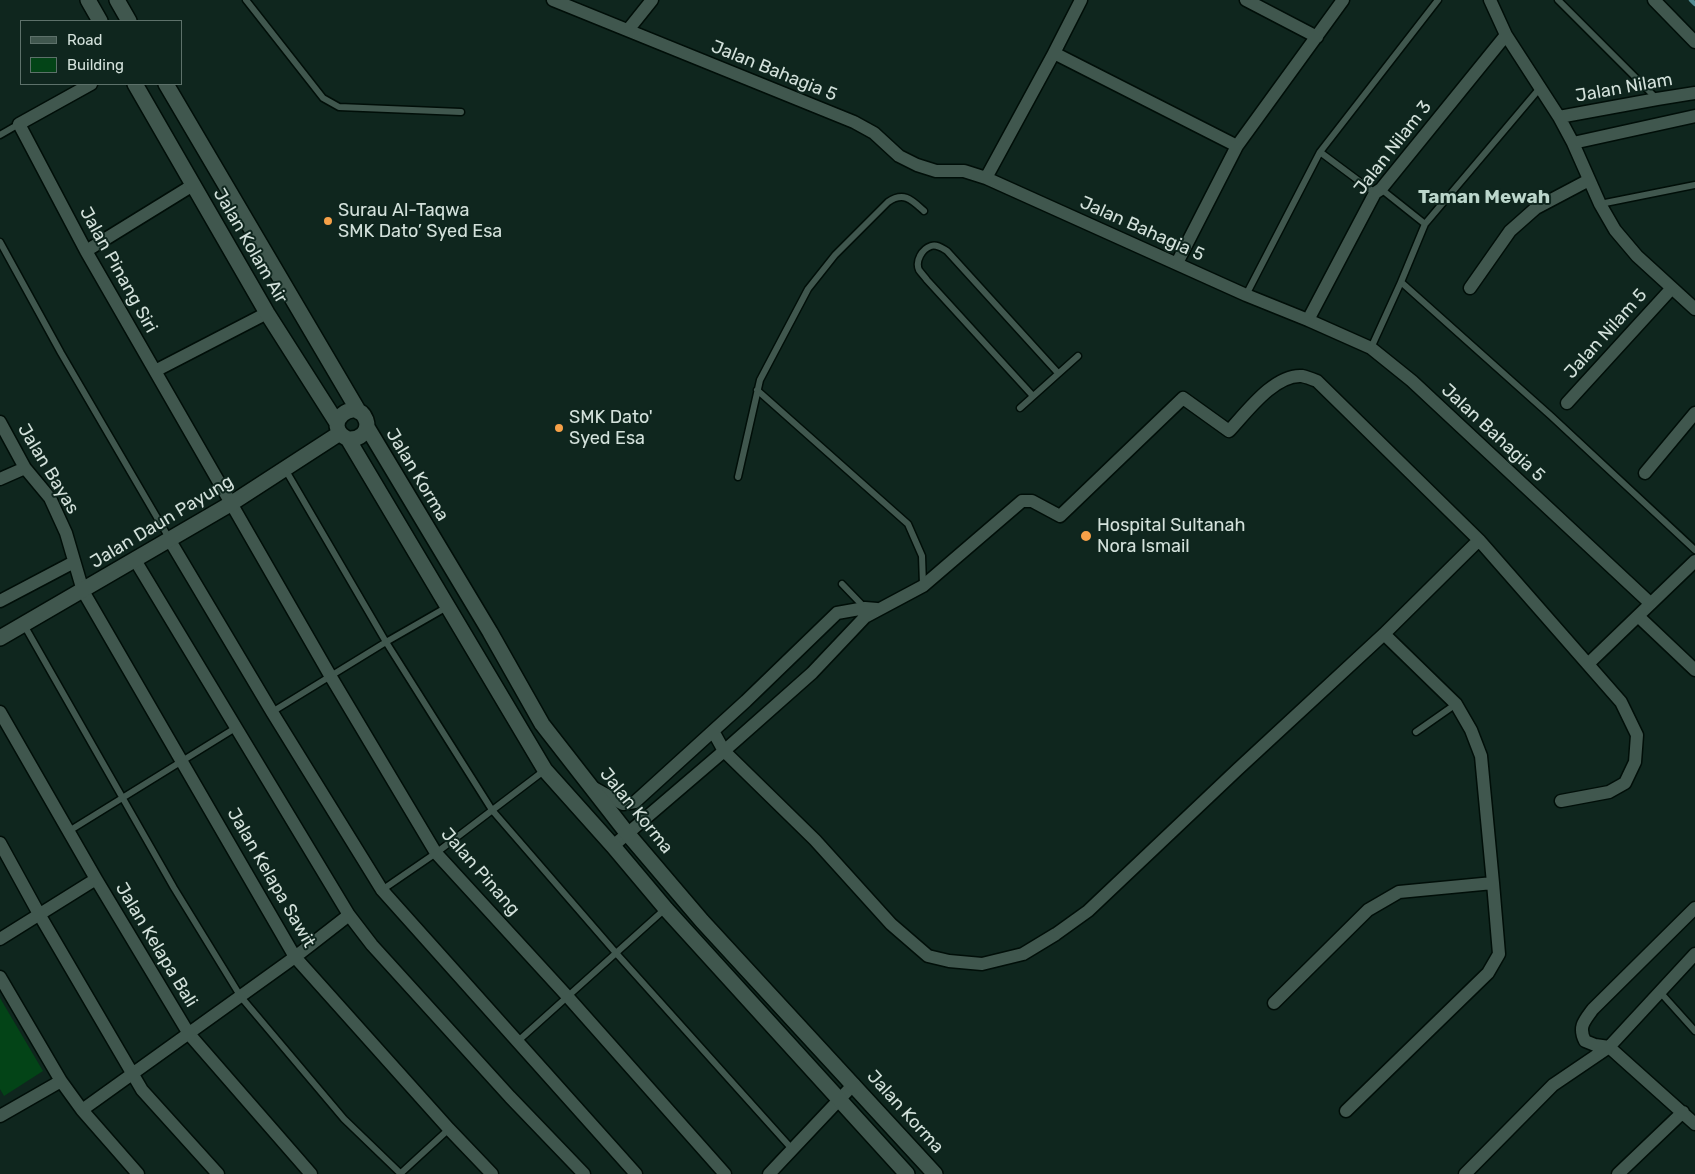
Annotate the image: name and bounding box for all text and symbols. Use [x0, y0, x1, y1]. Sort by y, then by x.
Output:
legend [20, 20, 182, 85]
text: Road [67, 31, 103, 49]
street label: Jalan Bahagia 5 [708, 36, 840, 106]
text: Building [67, 56, 124, 74]
street label: Jalan Nilam [1574, 69, 1674, 107]
street label: Jalan Nilam 3 [1350, 97, 1436, 199]
street label: Jalan Kolam Air [208, 185, 292, 307]
district label: Taman Mewah [1418, 187, 1550, 209]
street label: Jalan Bahagia 5 [1076, 192, 1208, 266]
place label: Surau Al-Taqwa SMK Dato’ Syed Esa [338, 200, 502, 242]
street label: Jalan Pinang Siri [75, 203, 161, 337]
marker: Surau Al-Taqwa SMK Dato’ Syed Esa [322, 215, 334, 227]
street label: Jalan Nilam 5 [1560, 285, 1652, 383]
street label: Jalan Bahagia 5 [1437, 379, 1549, 487]
place label: SMK Dato' Syed Esa [569, 407, 653, 449]
street label: Jalan Bayas [13, 420, 83, 518]
marker: SMK Dato' Syed Esa [553, 422, 565, 434]
street label: Jalan Korma [381, 425, 453, 525]
street label: Jalan Daun Payung [87, 471, 237, 573]
place label: Hospital Sultanah Nora Ismail [1097, 515, 1245, 558]
marker: Hospital Sultanah Nora Ismail [1079, 529, 1093, 543]
street label: Jalan Korma [595, 764, 677, 858]
street label: Jalan Kelapa Sawit [222, 804, 320, 952]
street label: Jalan Pinang [436, 824, 524, 920]
street label: Jalan Kelapa Bali [110, 879, 202, 1011]
street label: Jalan Korma [862, 1066, 948, 1158]

